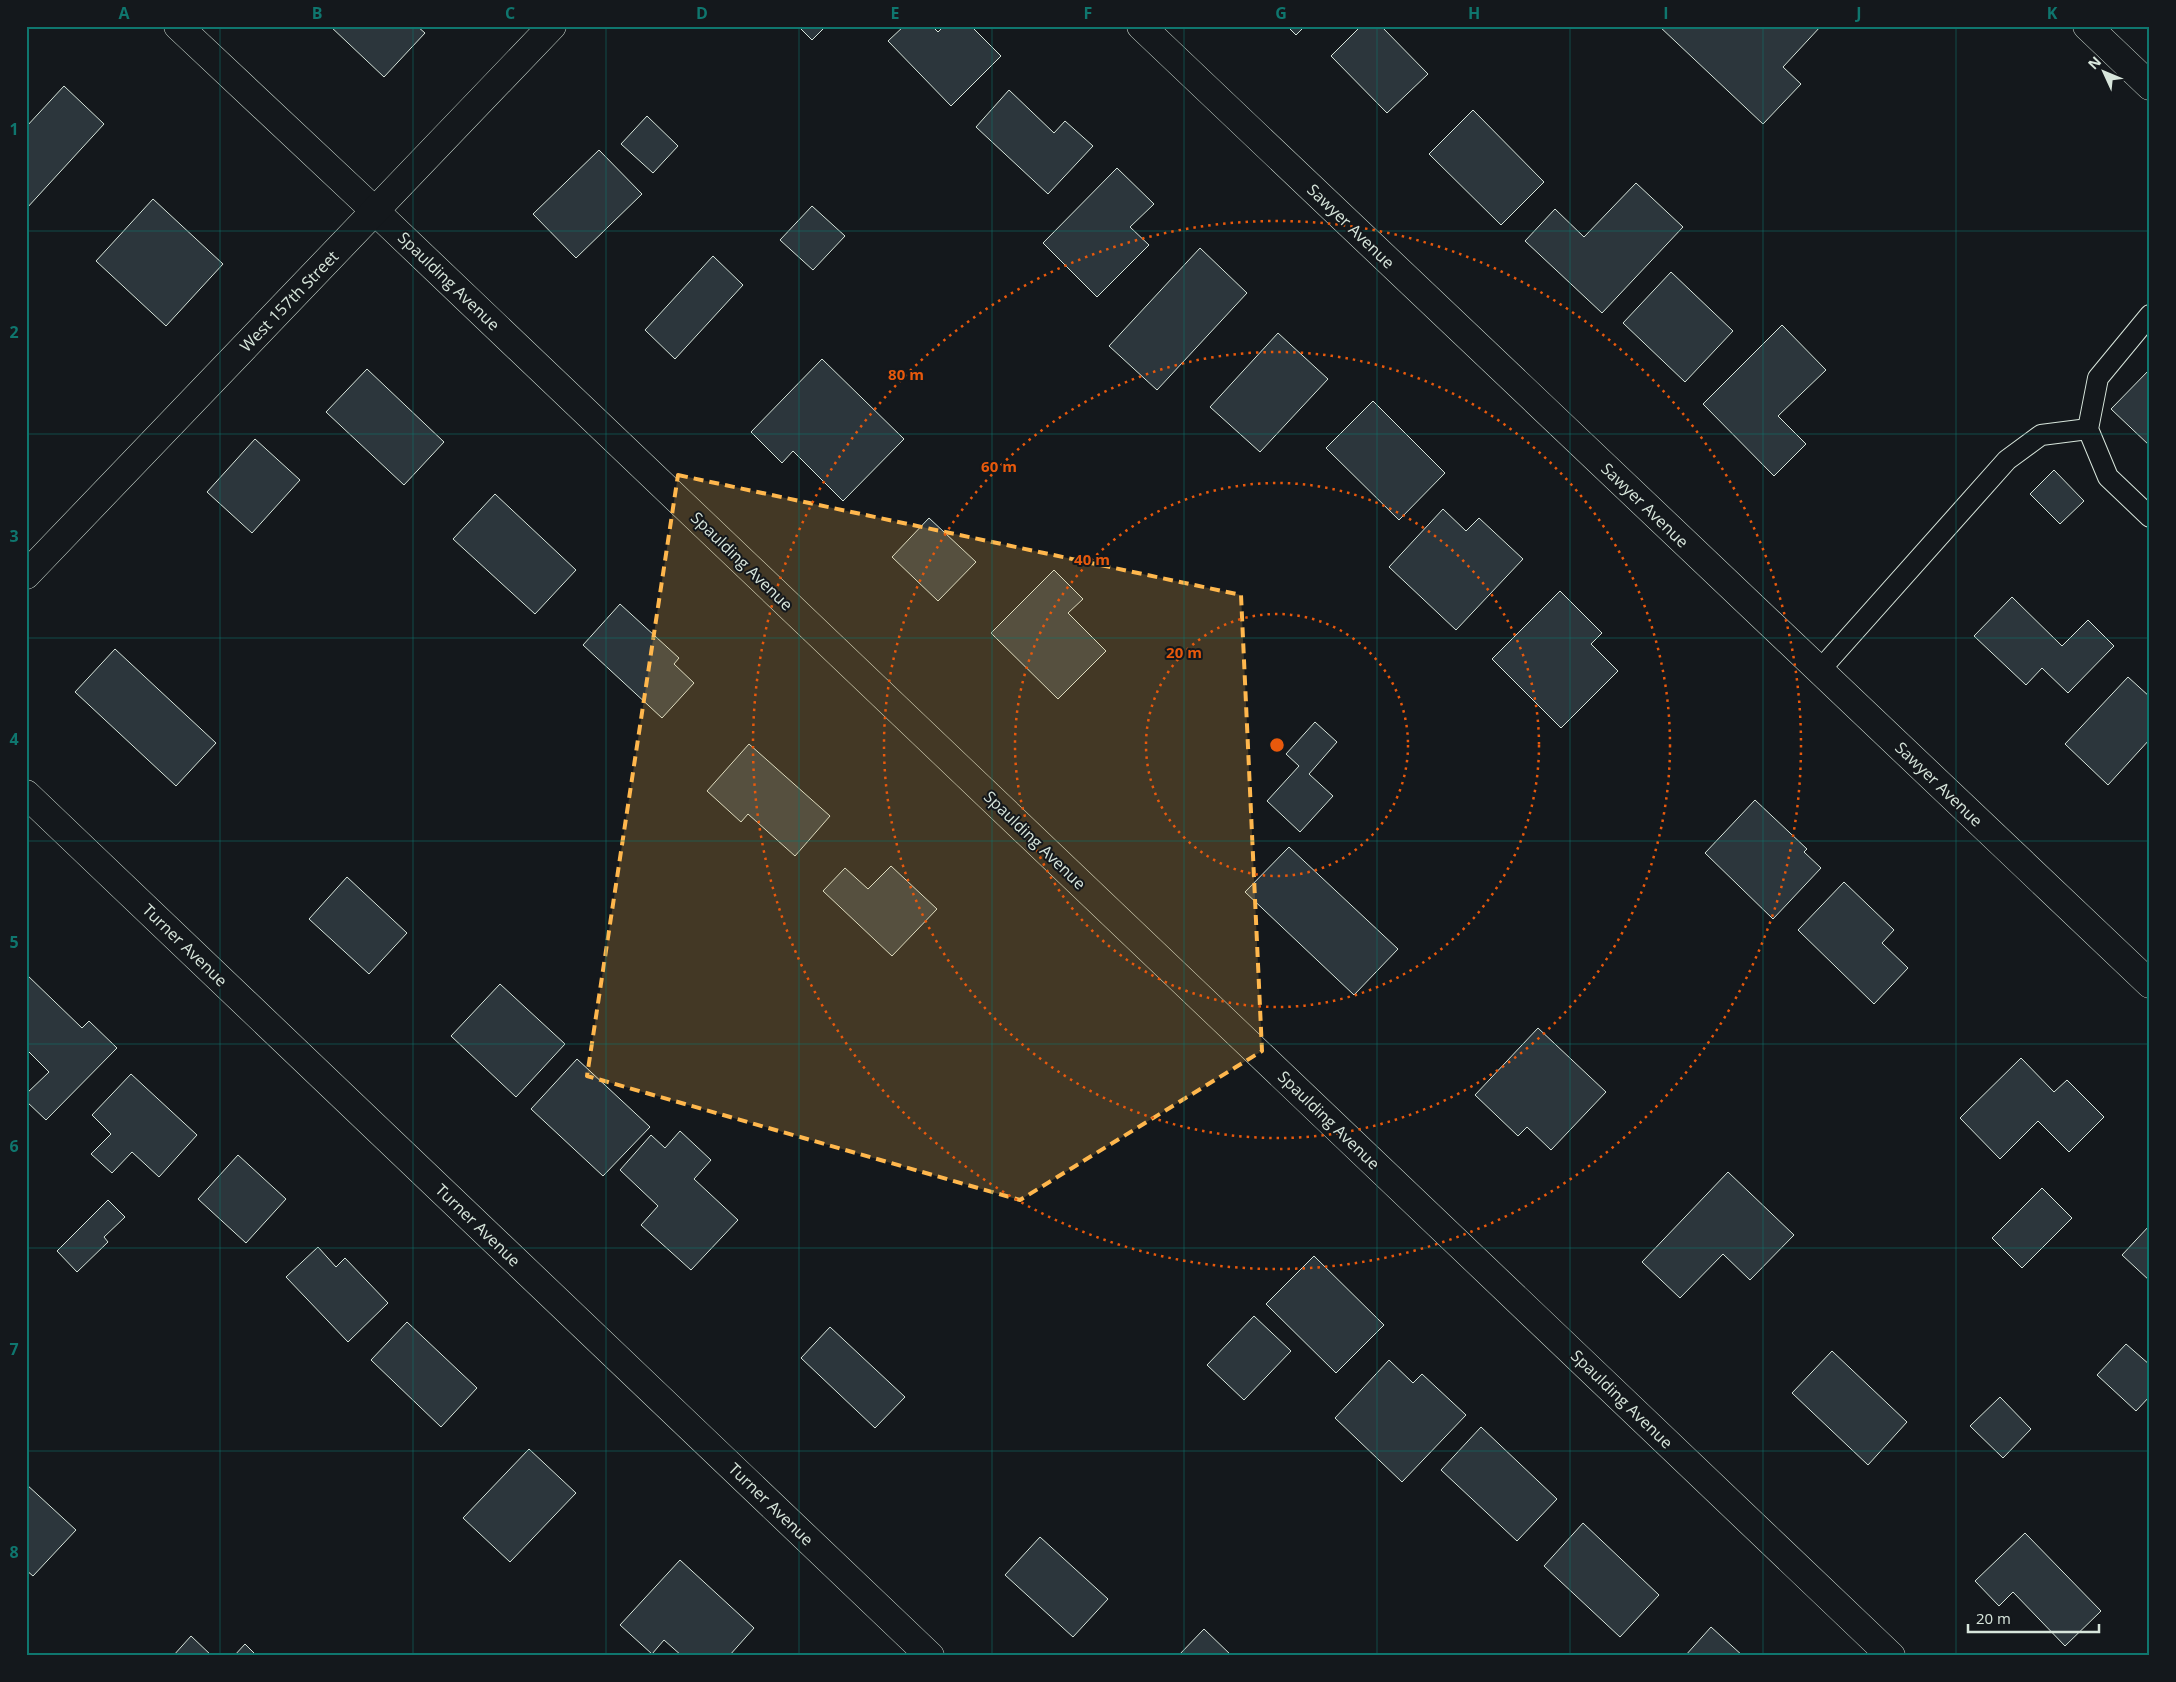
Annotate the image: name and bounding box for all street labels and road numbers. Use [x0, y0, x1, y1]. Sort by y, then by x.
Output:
street label: Sawyer Avenue [1303, 179, 1399, 273]
street label: Spaulding Avenue [393, 227, 505, 335]
street label: West 157th Street [235, 245, 343, 356]
street label: Sawyer Avenue [1597, 458, 1693, 552]
street label: Spaulding Avenue [686, 507, 798, 615]
street label: Sawyer Avenue [1891, 737, 1987, 831]
street label: Spaulding Avenue [979, 786, 1091, 894]
street label: Turner Avenue [138, 899, 232, 991]
street label: Spaulding Avenue [1273, 1066, 1385, 1174]
street label: Turner Avenue [431, 1179, 525, 1271]
street label: Spaulding Avenue [1566, 1345, 1678, 1453]
street label: Turner Avenue [724, 1458, 818, 1550]

